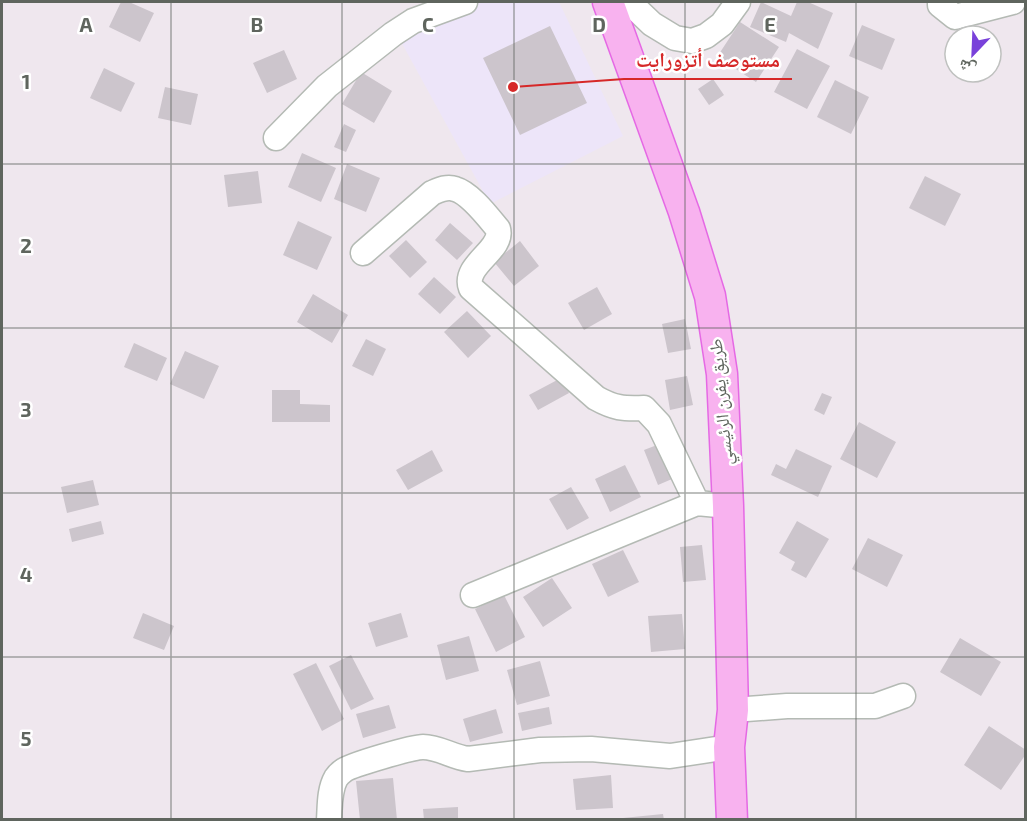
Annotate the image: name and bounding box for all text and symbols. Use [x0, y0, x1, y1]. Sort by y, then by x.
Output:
text: A [79, 12, 93, 36]
text: B [251, 12, 263, 36]
text: C [422, 12, 434, 36]
text: D [592, 12, 606, 36]
text: E [764, 12, 776, 36]
north arrow [943, 24, 1003, 84]
callout: مستوصف أتزورايت [624, 41, 792, 79]
text: مستوصف أتزورايت [636, 47, 780, 72]
text: ش [955, 55, 979, 80]
text: 1 [22, 69, 30, 93]
text: 2 [20, 233, 32, 257]
street label: طريق يفرن الرئيسي [704, 337, 741, 466]
text: 3 [20, 397, 32, 421]
text: 4 [20, 562, 33, 586]
text: 5 [20, 726, 32, 750]

